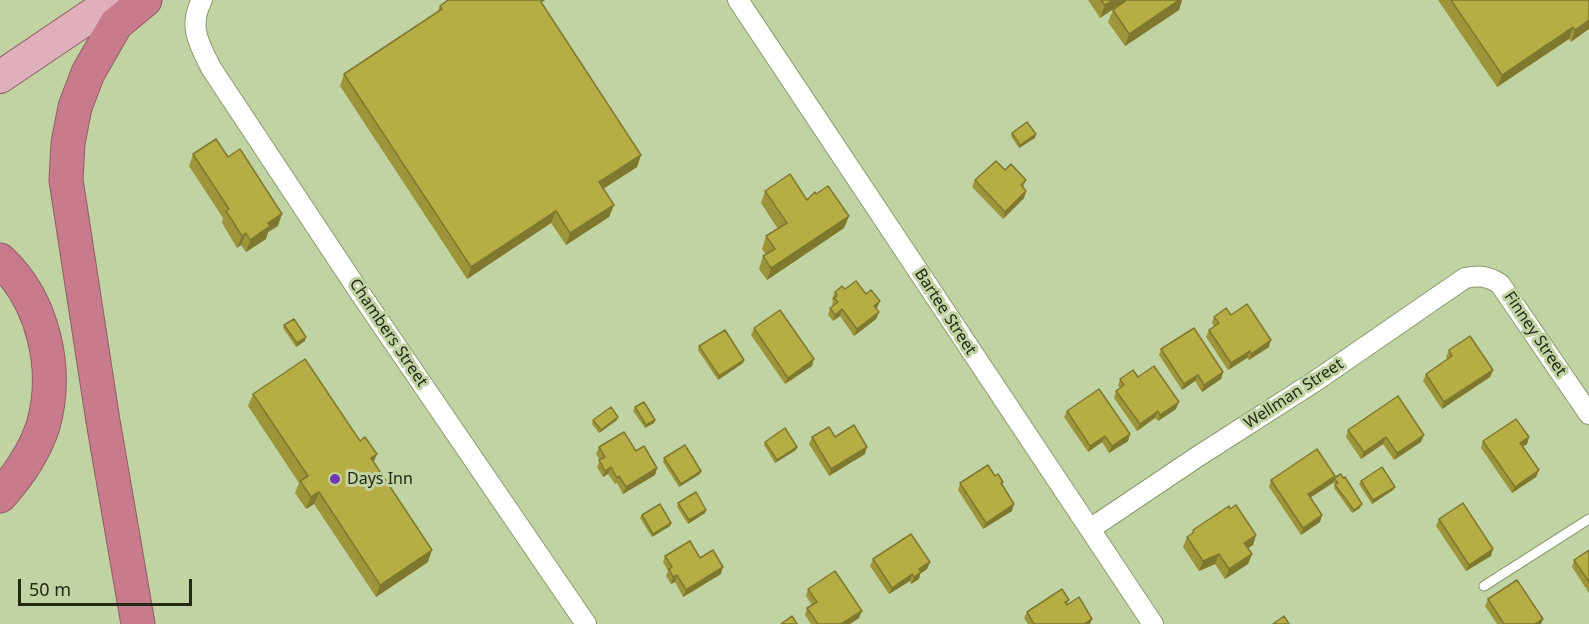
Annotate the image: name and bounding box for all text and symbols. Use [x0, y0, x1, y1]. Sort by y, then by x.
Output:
street label: Bartee Street [910, 265, 980, 359]
street label: Chambers Street [345, 275, 431, 391]
street label: Finney Street [1500, 288, 1570, 380]
street label: Wellman Street [1241, 355, 1347, 433]
place label: Days Inn [347, 469, 413, 489]
marker: Days Inn [328, 472, 342, 486]
scale bar [21, 567, 195, 605]
text: 50 m [29, 577, 71, 601]

